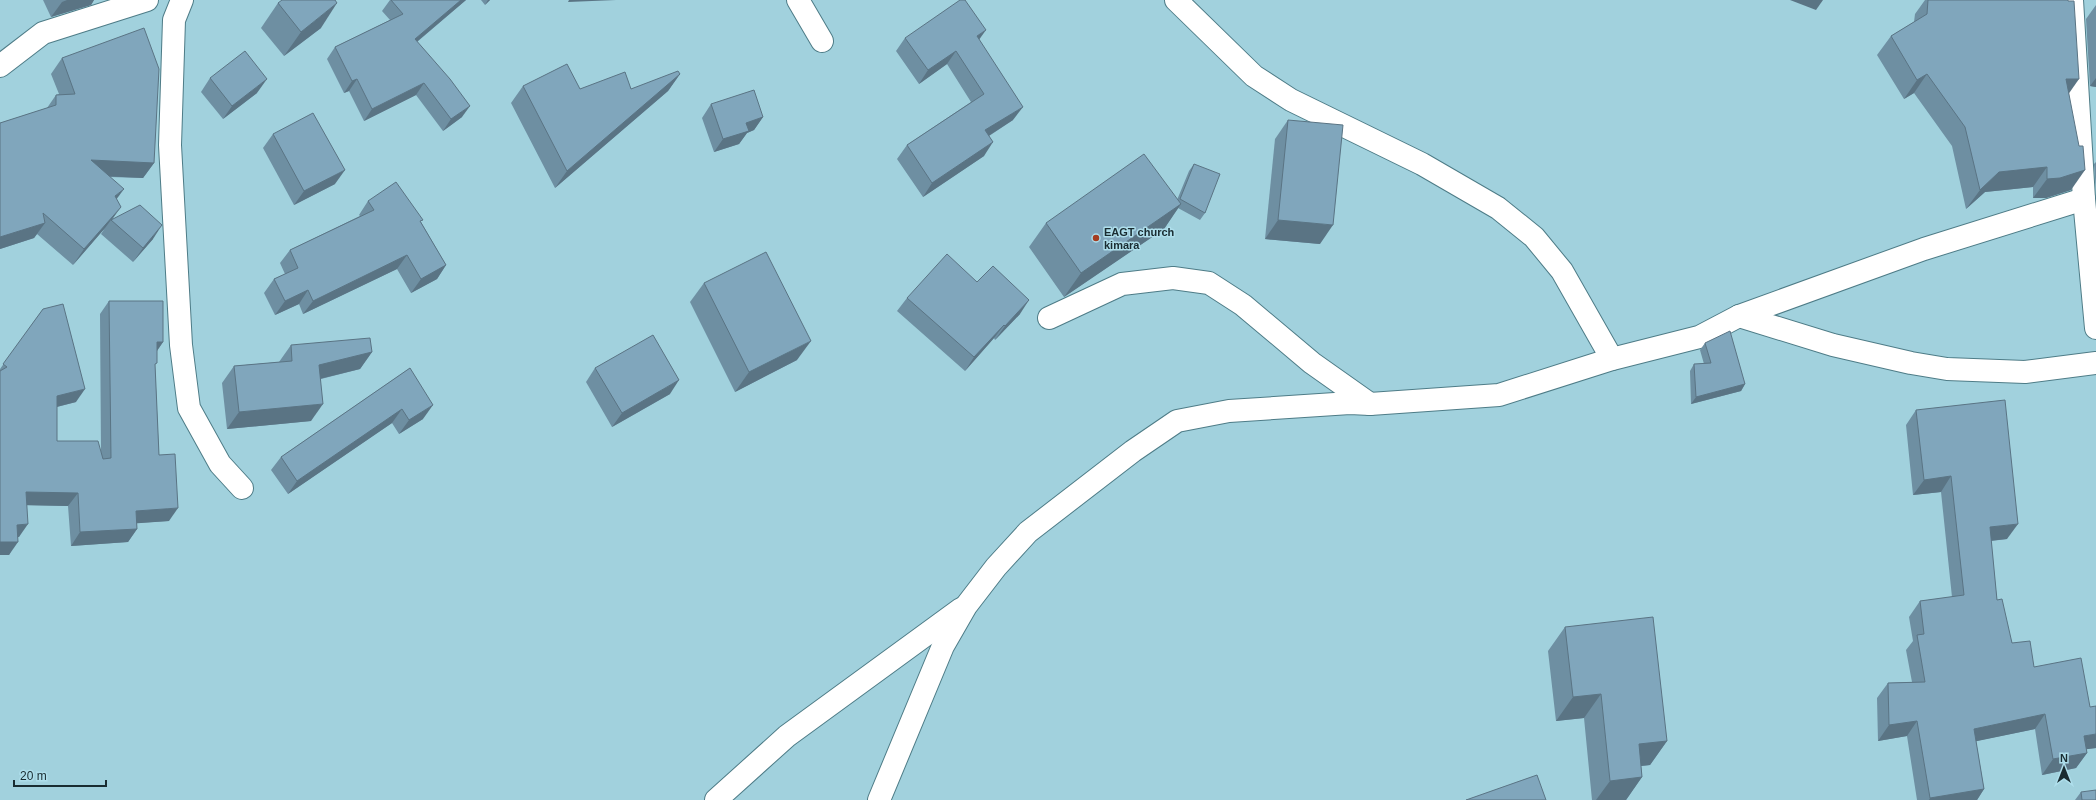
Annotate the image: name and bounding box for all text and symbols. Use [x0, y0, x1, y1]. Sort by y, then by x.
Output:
place label: EAGT church kimara [1104, 226, 1175, 251]
marker: EAGT church kimara [1091, 233, 1101, 243]
north arrow [2044, 748, 2084, 788]
text: N [2060, 752, 2068, 764]
scale bar [14, 762, 106, 788]
text: 20 m [20, 769, 47, 783]

